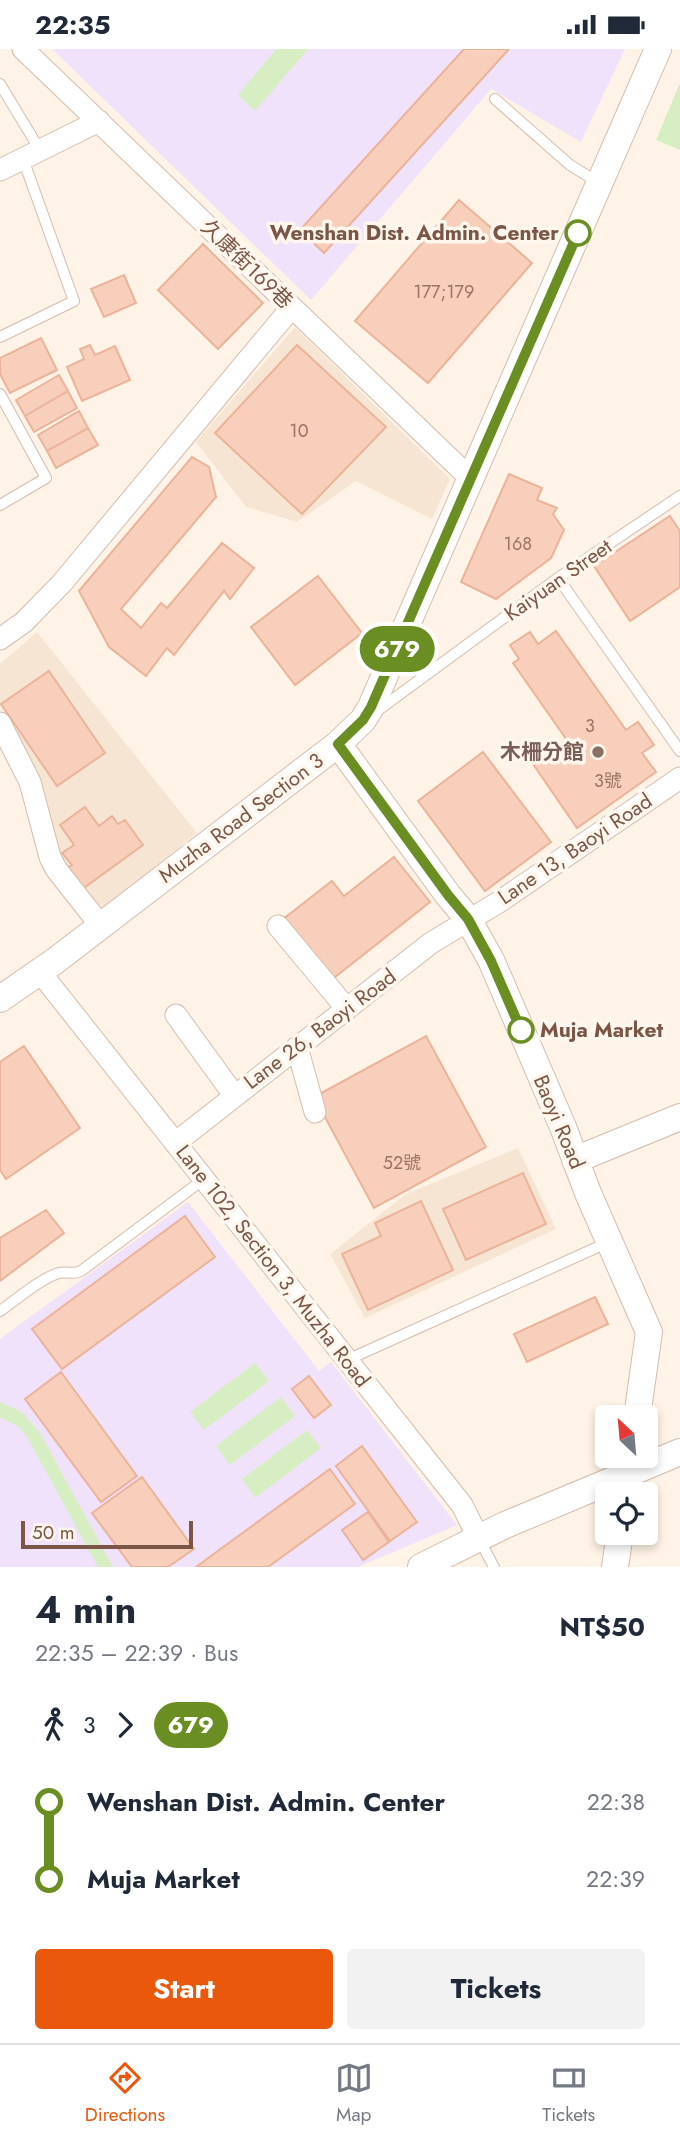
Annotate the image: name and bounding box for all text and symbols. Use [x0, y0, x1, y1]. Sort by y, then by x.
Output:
text: 22:35 [35, 6, 110, 44]
street label: 久康街169巷 [194, 212, 300, 316]
place label: Wenshan Dist. Admin. Center [270, 218, 559, 248]
marker: Wenshan Dist. Admin. Center [565, 220, 591, 246]
house number: 177;179 [414, 279, 474, 305]
house number: 10 [290, 418, 309, 444]
house number: 168 [504, 531, 532, 557]
street label: Kaiyuan Street [498, 532, 618, 628]
line badge: 679 [357, 626, 437, 672]
text: 679 [374, 631, 420, 666]
house number: 3 [585, 713, 595, 739]
place label: 木柵分館 [500, 737, 584, 767]
marker: 木柵分館 [590, 744, 606, 760]
street label: Muzha Road Section 3 [152, 746, 330, 890]
house number: 3號 [594, 768, 622, 794]
street label: Lane 13, Baoyi Road [492, 786, 658, 912]
street label: Lane 26, Baoyi Road [238, 962, 402, 1096]
place label: Muja Market [540, 1015, 664, 1045]
marker: Muja Market [508, 1017, 534, 1043]
street label: Baoyi Road [526, 1070, 592, 1174]
street label: Lane 102, Section 3, Muzha Road [169, 1138, 377, 1394]
house number: 52號 [383, 1150, 421, 1176]
north arrow [595, 1405, 658, 1468]
map controls [595, 1405, 658, 1545]
button: locate [595, 1482, 658, 1545]
scale bar [21, 1518, 192, 1550]
text: 50 m [32, 1519, 75, 1546]
text: 4 min [35, 1582, 136, 1637]
text: NT$50 [560, 1608, 645, 1646]
text: 22:35 – 22:39 · Bus [35, 1636, 238, 1670]
icon: walk [35, 1706, 73, 1744]
icon: forward [106, 1706, 144, 1744]
text: 679 [168, 1707, 214, 1742]
text: 3 [83, 1708, 96, 1742]
text: Wenshan Dist. Admin. Center [87, 1783, 445, 1821]
text: 22:38 [587, 1785, 645, 1819]
text: Muja Market [87, 1860, 240, 1898]
text: 22:39 [586, 1862, 645, 1896]
button: Start [35, 1949, 333, 2029]
button: Tickets [347, 1949, 645, 2029]
tab: Directions [85, 2059, 165, 2128]
tab: Map [335, 2059, 373, 2128]
tab: Tickets [542, 2059, 595, 2128]

